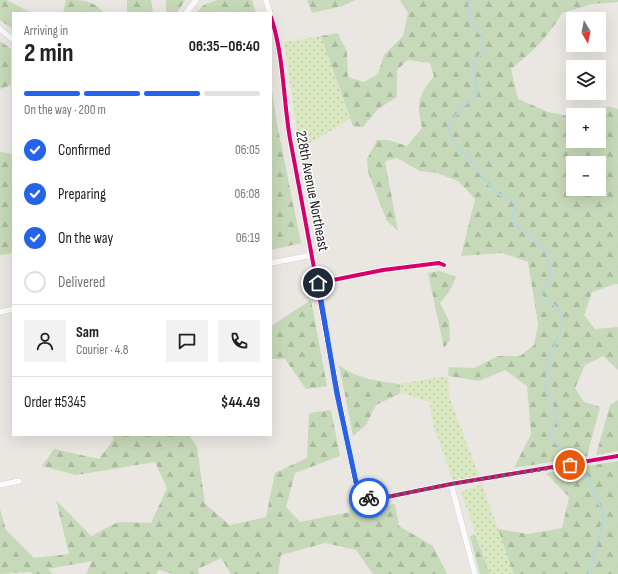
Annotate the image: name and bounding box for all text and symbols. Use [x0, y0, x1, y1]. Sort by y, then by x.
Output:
north arrow [566, 12, 606, 52]
map controls [566, 12, 606, 196]
text: Arriving in [24, 23, 68, 39]
text: 06:35–06:40 [189, 37, 260, 56]
text: 2 min [24, 38, 74, 69]
button: layers [566, 60, 606, 100]
text: On the way · 200 m [24, 102, 106, 118]
button: + [566, 108, 606, 148]
street label: 228th Avenue Northeast [291, 129, 333, 253]
icon: check [24, 139, 46, 161]
text: Confirmed [58, 141, 111, 160]
text: 06:05 [235, 142, 260, 158]
button: − [566, 156, 606, 196]
icon: check [24, 183, 46, 205]
text: Preparing [58, 185, 106, 204]
text: 06:08 [235, 186, 260, 202]
icon: check [24, 227, 46, 249]
text: On the way [58, 229, 113, 248]
text: 06:19 [236, 230, 260, 246]
pin [301, 266, 335, 300]
icon: home [307, 272, 329, 294]
text: Delivered [58, 273, 105, 292]
button: person [24, 320, 66, 362]
button: chat [166, 320, 208, 362]
button: phone [218, 320, 260, 362]
text: Sam [76, 323, 99, 342]
text: Courier · 4.8 [76, 342, 128, 358]
text: Order #5345 [24, 393, 86, 412]
text: $44.49 [221, 393, 260, 412]
pin [553, 448, 587, 482]
icon: bag [559, 454, 581, 476]
courier [349, 478, 389, 518]
icon: bike [358, 487, 380, 509]

